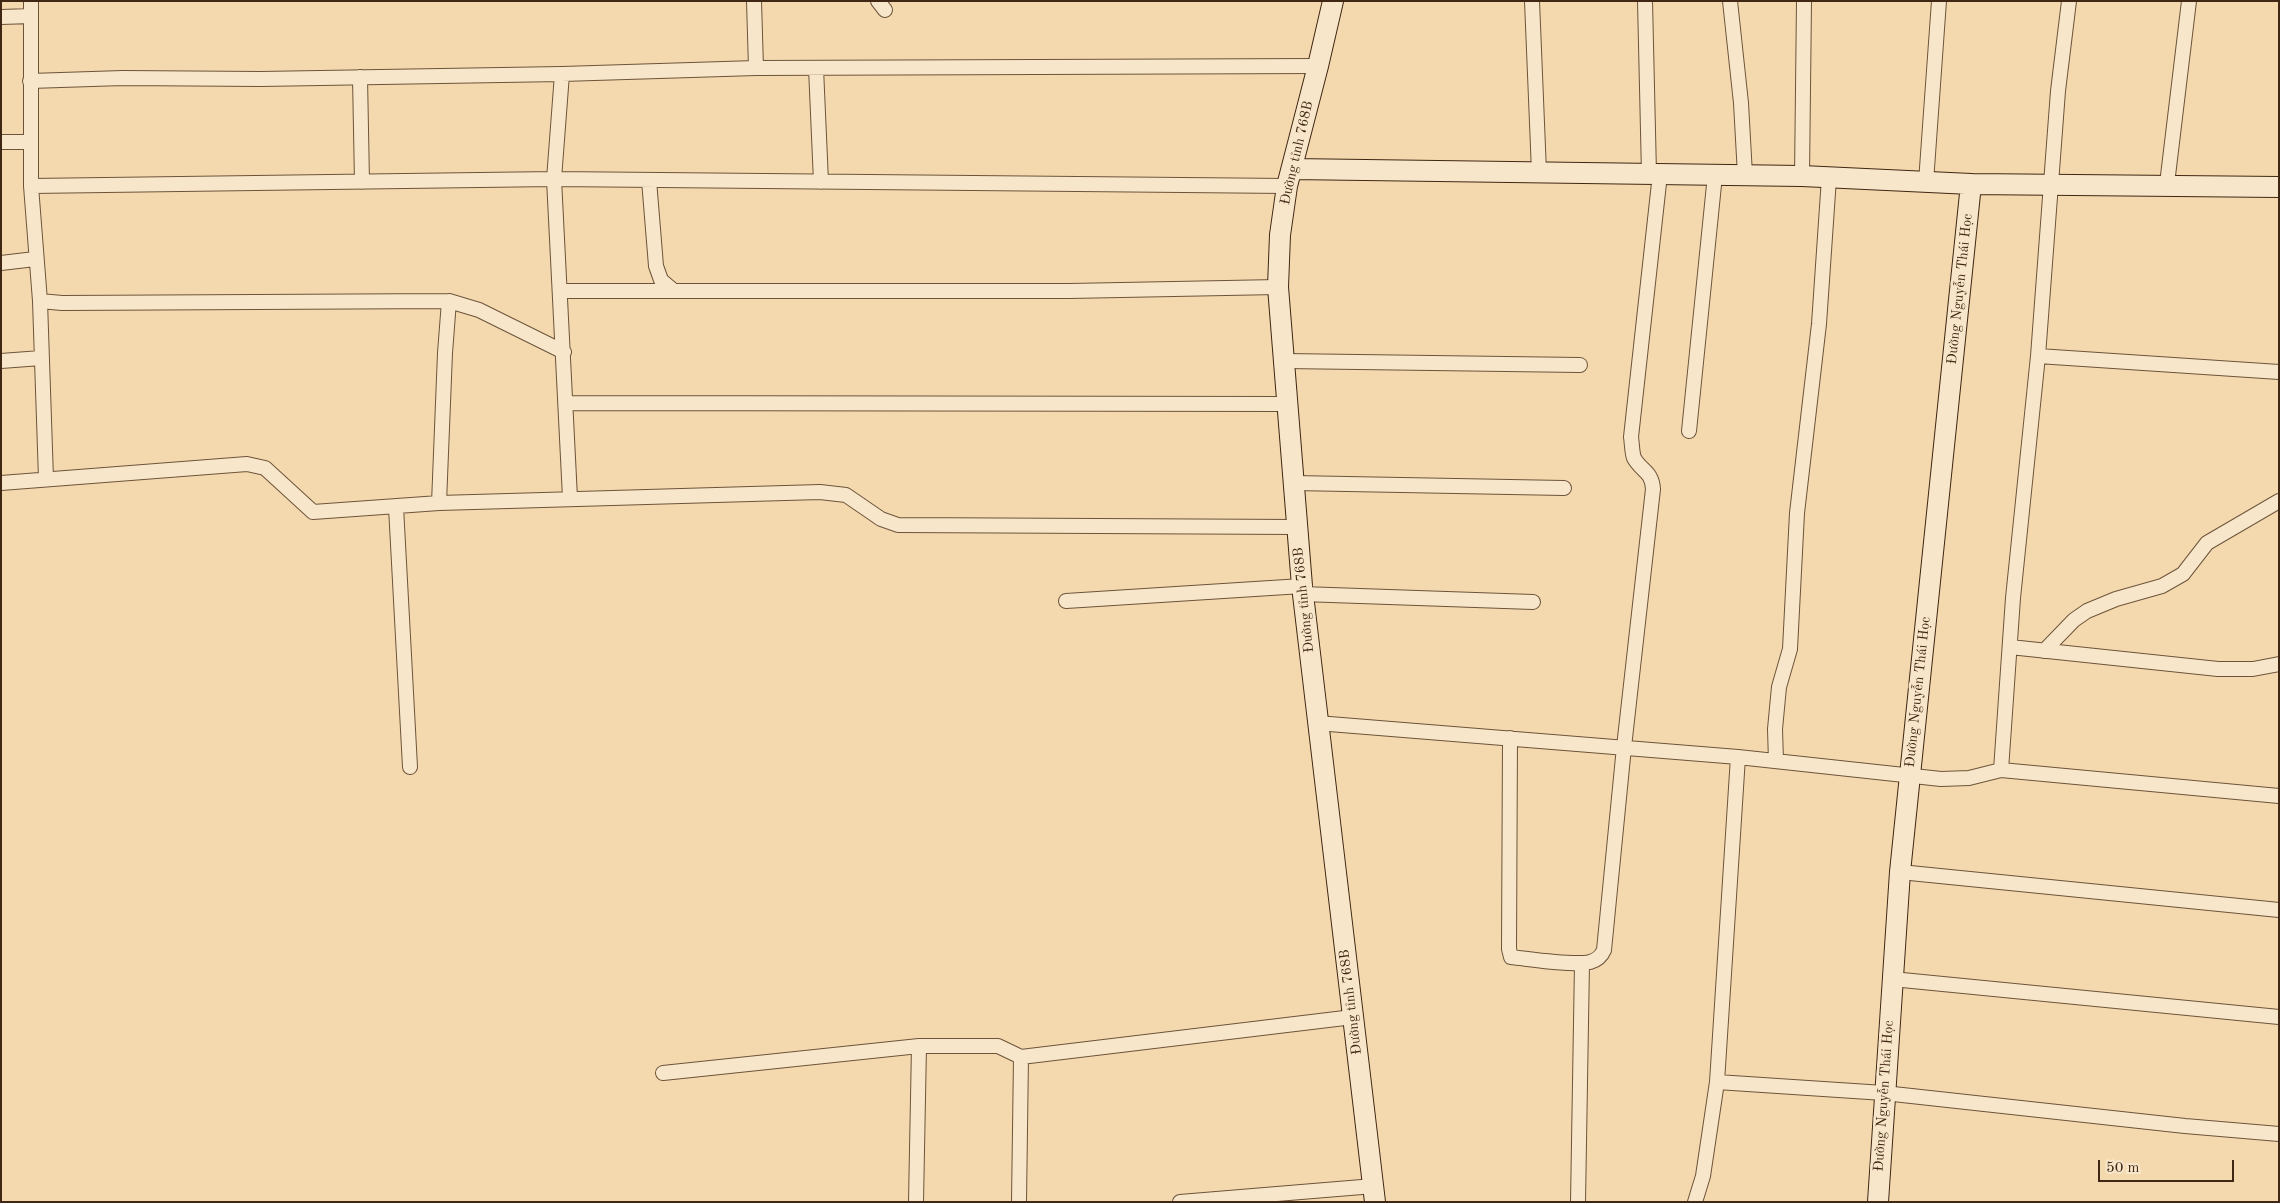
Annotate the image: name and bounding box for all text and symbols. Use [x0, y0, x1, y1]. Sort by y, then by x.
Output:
street label: Đường tỉnh 768B [1277, 99, 1317, 207]
street label: Đường Nguyễn Thái Học [1944, 213, 1976, 365]
street label: Đường tỉnh 768B [1290, 546, 1318, 654]
street label: Đường Nguyễn Thái Học [1902, 616, 1934, 768]
street label: Đường tỉnh 768B [1336, 948, 1366, 1056]
street label: Đường Nguyễn Thái Học [1870, 1020, 1898, 1172]
scale bar [2100, 1150, 2236, 1182]
text: 50 m [2106, 1161, 2140, 1176]

